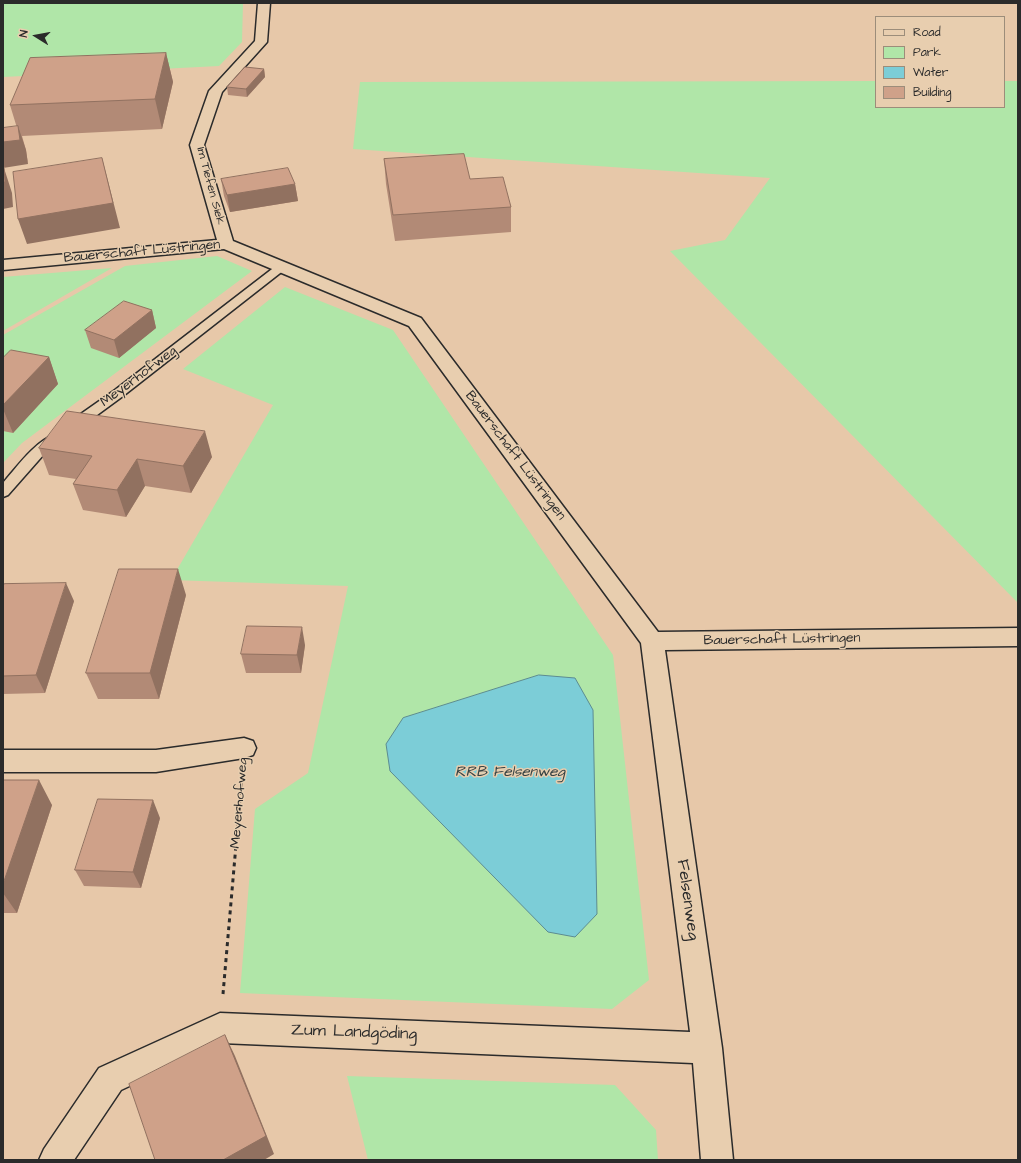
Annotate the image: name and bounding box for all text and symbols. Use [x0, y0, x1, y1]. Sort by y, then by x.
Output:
north arrow [16, 16, 56, 56]
legend [875, 16, 1005, 108]
text: Road [913, 24, 941, 41]
text: N [16, 29, 32, 38]
text: Park [913, 44, 941, 61]
text: Water [913, 64, 948, 81]
text: Building [913, 84, 951, 101]
street label: Im Tiefen Siek [193, 146, 227, 226]
street label: Bauerschaft Lüstringen [63, 237, 221, 267]
street label: Meyerhofweg [97, 343, 181, 411]
street label: Bauerschaft Lüstringen [461, 388, 569, 524]
street label: Bauerschaft Lüstringen [703, 630, 861, 650]
street label: Meyerhofweg [228, 757, 252, 849]
water label: RRB Felsenweg [455, 764, 565, 782]
street label: Felsenweg [671, 858, 703, 942]
street label: Zum Landgöding [290, 1021, 418, 1045]

